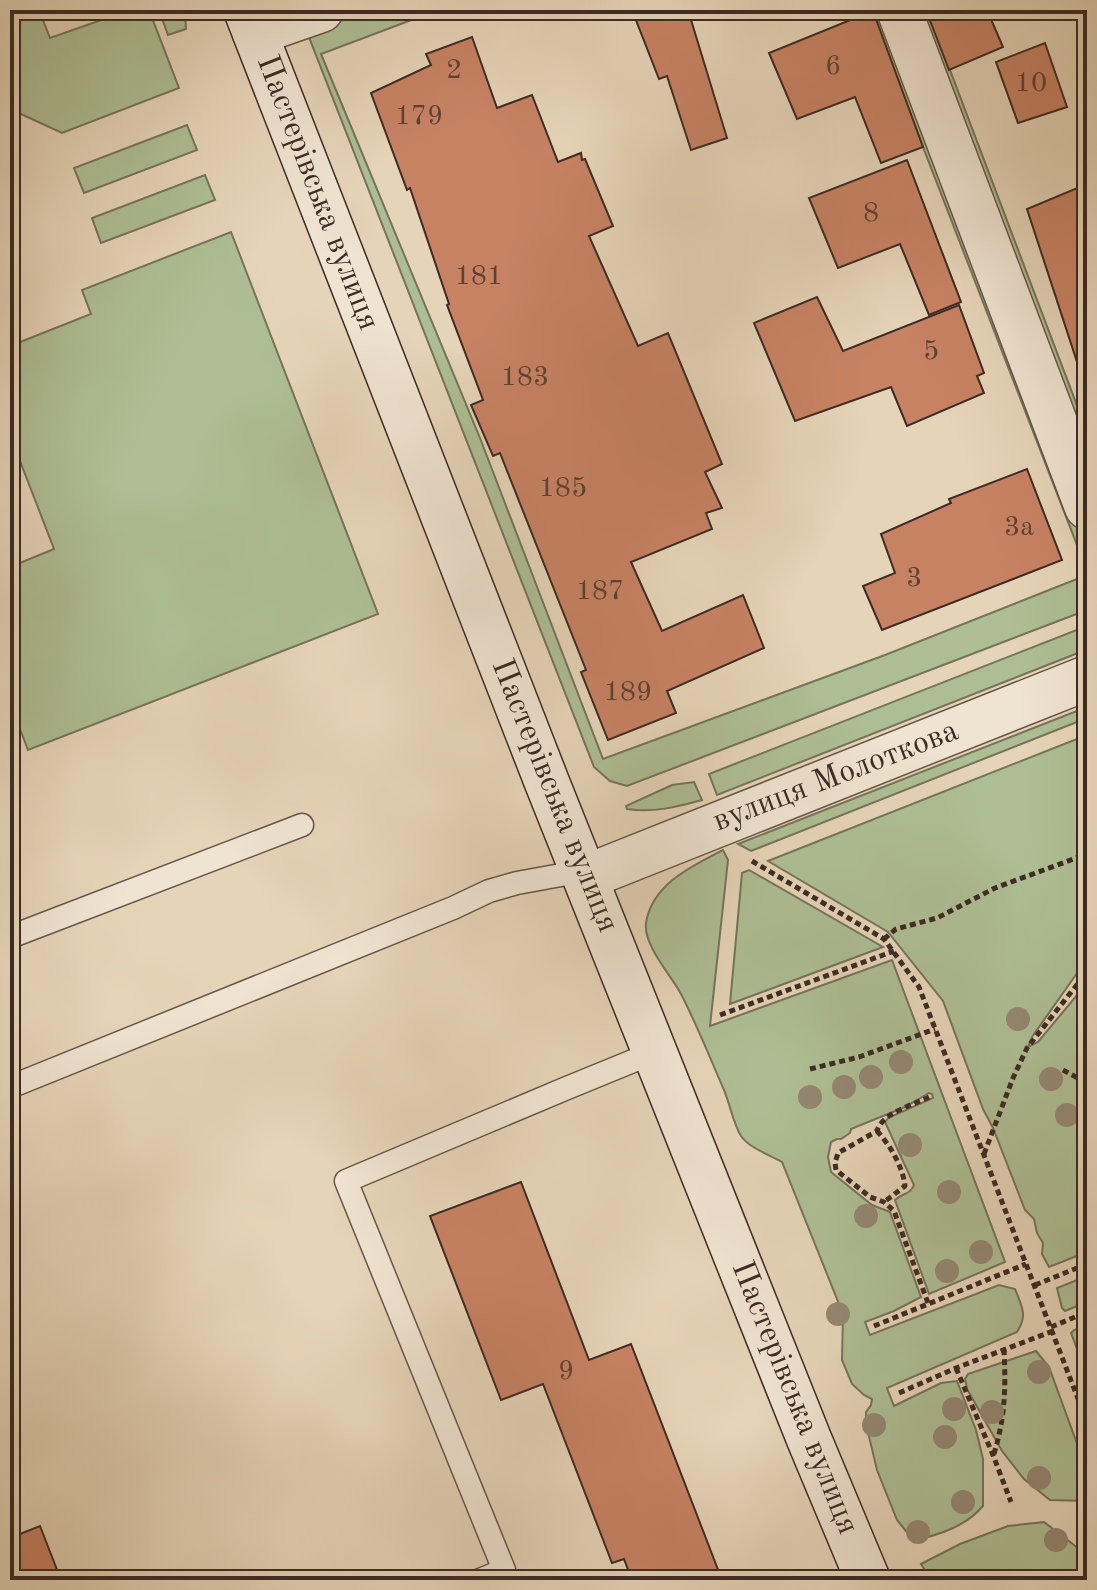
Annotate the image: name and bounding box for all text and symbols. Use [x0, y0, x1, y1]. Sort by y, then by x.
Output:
street label: Пастерівська вулиця [250, 51, 384, 335]
house number: 6 [825, 53, 841, 81]
house number: 2 [446, 57, 462, 85]
house number: 10 [1015, 70, 1047, 98]
house number: 179 [395, 103, 443, 131]
house number: 8 [863, 200, 879, 228]
house number: 181 [455, 263, 503, 291]
house number: 5 [923, 338, 939, 366]
house number: 183 [501, 364, 549, 392]
house number: 185 [539, 475, 587, 503]
house number: 3а [1004, 514, 1034, 542]
house number: 3 [906, 565, 922, 593]
house number: 187 [576, 578, 624, 606]
street label: Пастерівська вулиця [485, 655, 623, 937]
house number: 189 [604, 679, 652, 707]
street label: вулиця Молоткова [709, 715, 963, 839]
street label: Пастерівська вулиця [725, 1257, 863, 1539]
house number: 9 [558, 1358, 574, 1386]

